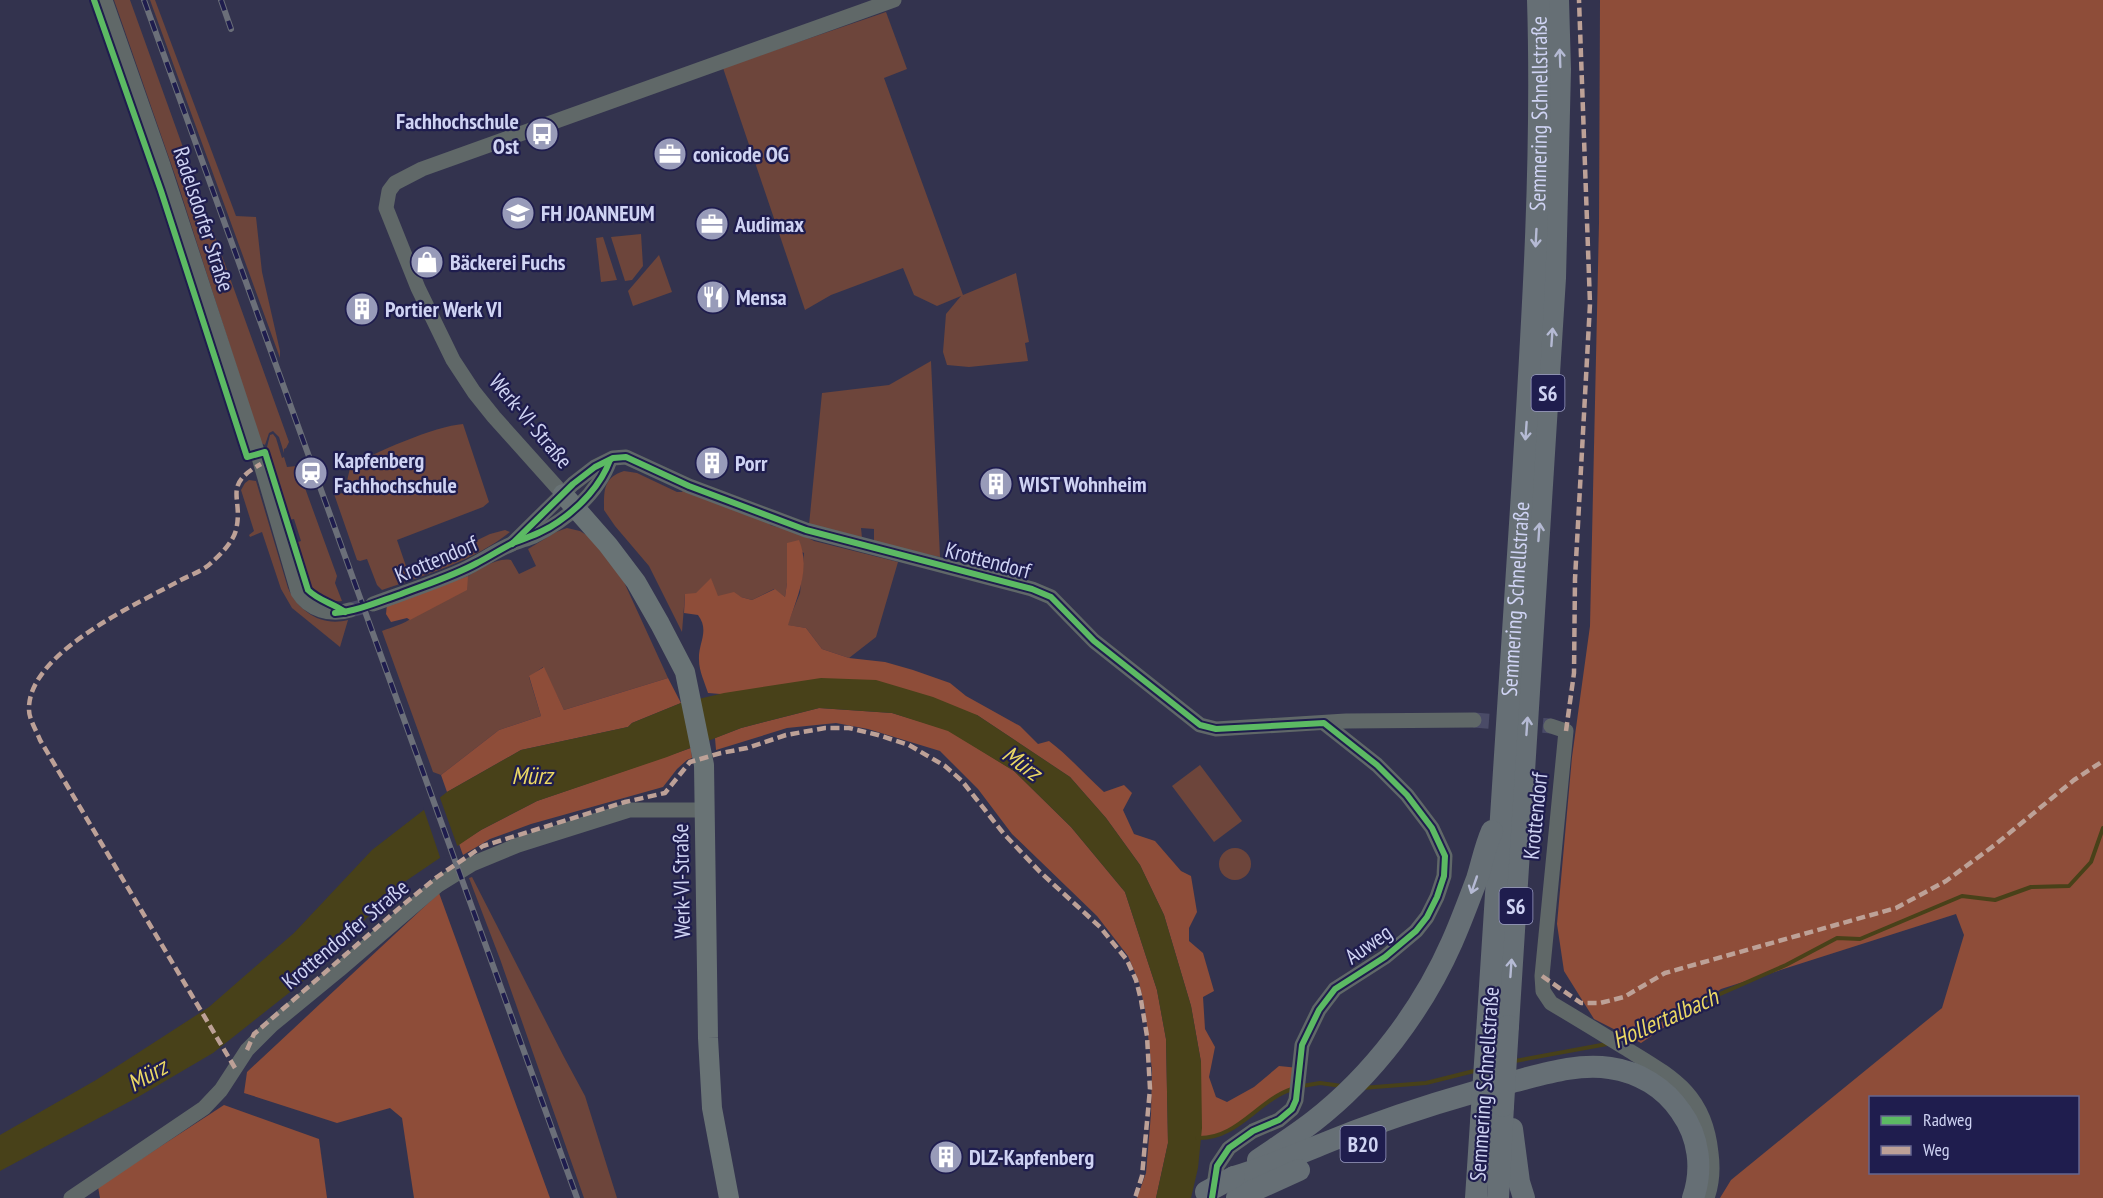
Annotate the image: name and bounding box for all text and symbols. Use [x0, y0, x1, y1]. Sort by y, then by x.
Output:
street label: Semmering Schnellstraße [1523, 16, 1553, 212]
one-way arrow [1554, 49, 1565, 69]
place label: Fachhochschule Ost [396, 107, 520, 160]
bus stop icon: Fachhochschule Ost [524, 116, 560, 152]
office icon: conicode OG [652, 136, 688, 172]
place label: conicode OG [693, 140, 789, 168]
street label: Radelsdorfer Straße [167, 143, 241, 295]
school or university icon: FH JOANNEUM [500, 195, 536, 231]
place label: FH JOANNEUM [541, 199, 655, 227]
office icon: Audimax [694, 206, 730, 242]
place label: Audimax [734, 210, 804, 238]
one-way arrow [1531, 228, 1542, 248]
shop icon: Bäckerei Fuchs [409, 244, 445, 280]
place label: Bäckerei Fuchs [450, 248, 566, 276]
restaurant icon: Mensa [695, 279, 731, 315]
place label: Mensa [736, 283, 787, 311]
building icon: Portier Werk VI [344, 291, 380, 327]
place label: Portier Werk VI [385, 295, 502, 323]
one-way arrow [1546, 328, 1557, 348]
street label: Werk-VI-Straße [483, 368, 579, 474]
road number: S6 [1532, 375, 1564, 411]
one-way arrow [1520, 420, 1531, 440]
building icon: Porr [694, 445, 730, 481]
place label: Kapfenberg Fachhochschule [334, 446, 457, 499]
place label: Porr [735, 449, 768, 477]
station icon: Kapfenberg Fachhochschule [293, 455, 329, 491]
building icon: WIST Wohnheim [978, 466, 1014, 502]
place label: WIST Wohnheim [1018, 470, 1147, 498]
street label: Semmering Schnellstraße [1495, 501, 1535, 697]
one-way arrow [1534, 522, 1545, 542]
street label: Krottendorf [390, 529, 483, 589]
street label: Krottendorf [942, 535, 1035, 585]
one-way arrow [1522, 717, 1533, 737]
water label: Mürz [996, 738, 1050, 789]
water label: Mürz [512, 760, 555, 791]
street label: Krottendorf [1517, 770, 1554, 861]
street label: Werk-VI-Straße [666, 823, 696, 939]
street label: Krottendorfer Straße [276, 873, 414, 995]
one-way arrow [1468, 875, 1479, 894]
road number: S6 [1500, 888, 1532, 924]
street label: Auweg [1339, 918, 1397, 970]
one-way arrow [1506, 958, 1517, 978]
water label: Hollertalbach [1607, 980, 1724, 1055]
street label: Semmering Schnellstraße [1463, 986, 1505, 1182]
water label: Mürz [122, 1050, 175, 1099]
legend [1869, 1096, 2079, 1174]
text: Radweg [1923, 1108, 1972, 1131]
road number: B20 [1340, 1126, 1386, 1162]
text: Weg [1923, 1138, 1950, 1161]
building icon: DLZ-Kapfenberg [928, 1139, 964, 1175]
place label: DLZ-Kapfenberg [969, 1143, 1094, 1171]

